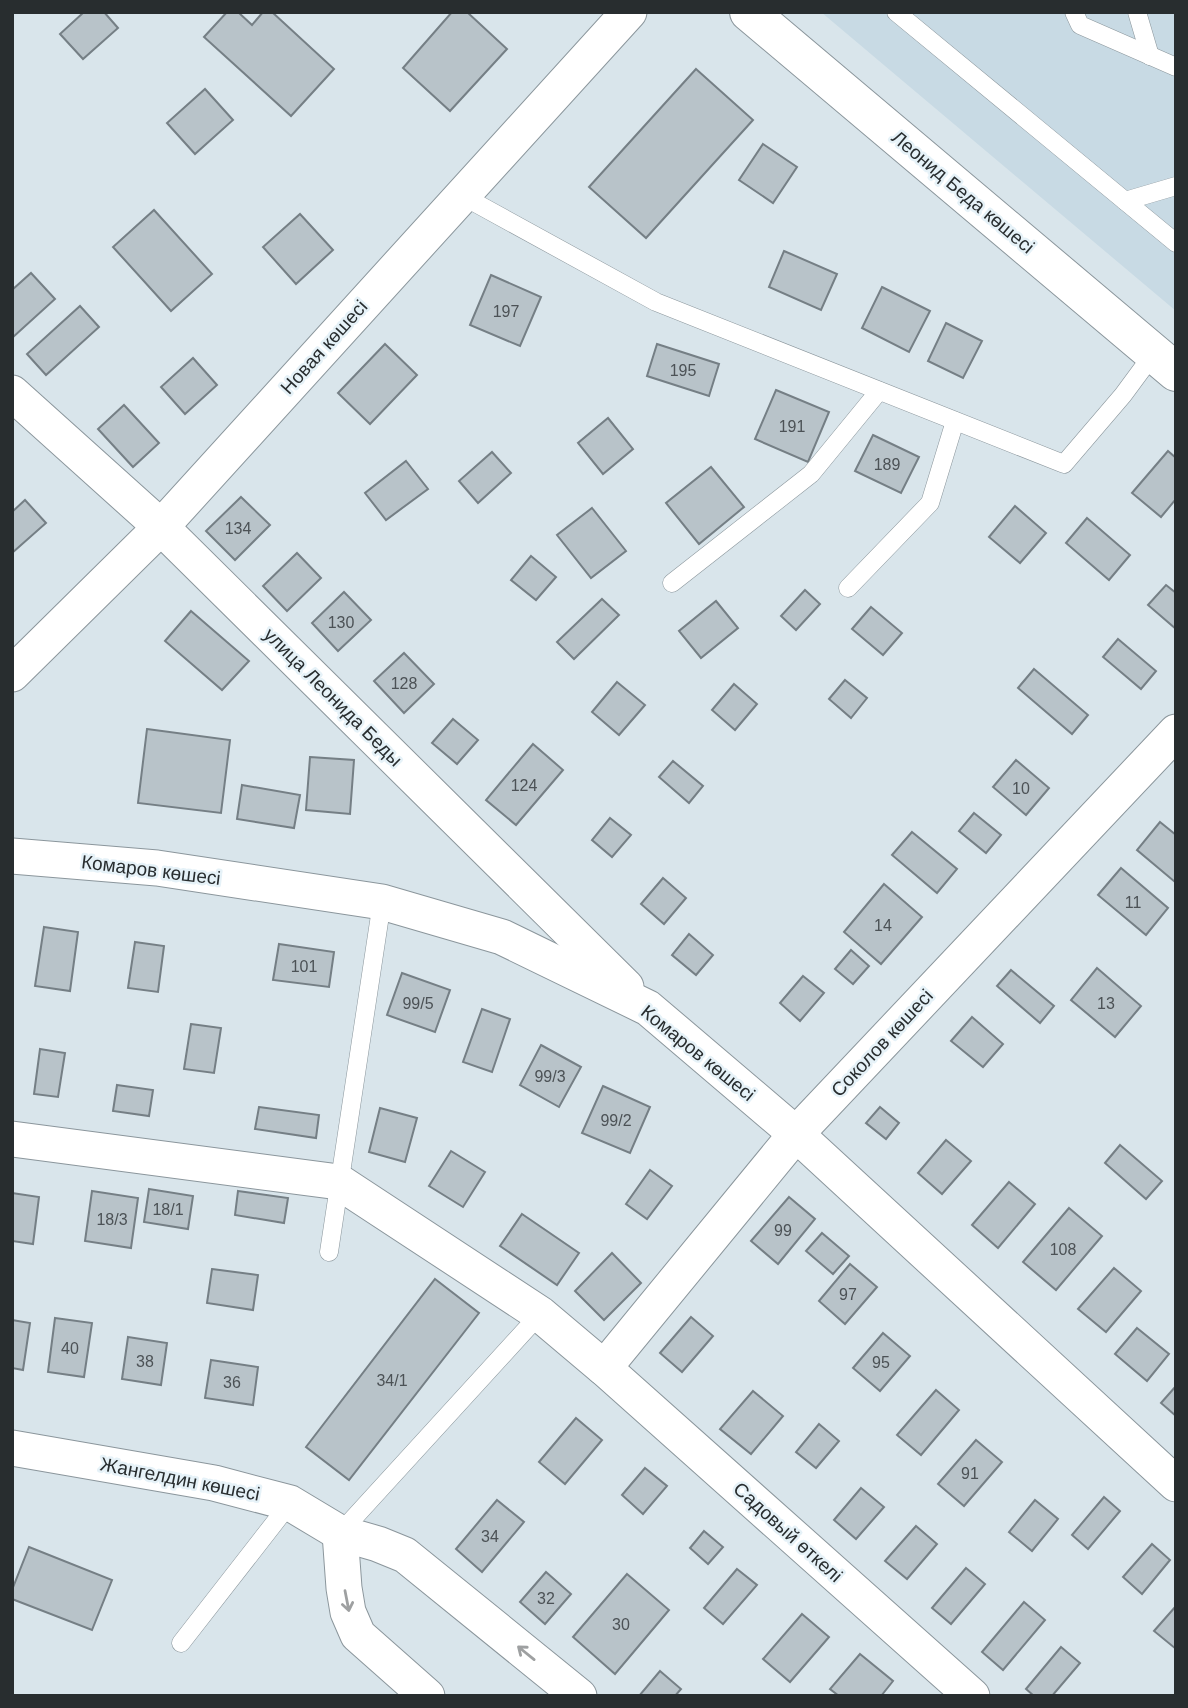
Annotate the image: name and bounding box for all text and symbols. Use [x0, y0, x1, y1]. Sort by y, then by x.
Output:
street label: Леонид Беда көшесі [888, 126, 1038, 258]
street label: Новая көшесі [276, 296, 372, 398]
house number: 197 [493, 303, 519, 320]
house number: 195 [670, 362, 696, 379]
house number: 191 [779, 418, 805, 435]
house number: 189 [874, 456, 900, 473]
house number: 134 [225, 520, 251, 537]
house number: 130 [328, 614, 354, 631]
street label: улица Леонида Беды [260, 624, 406, 770]
house number: 128 [391, 675, 417, 692]
house number: 124 [511, 777, 537, 794]
house number: 10 [1012, 780, 1030, 797]
street label: Комаров көшесі [80, 851, 222, 889]
house number: 11 [1125, 894, 1141, 911]
house number: 14 [874, 917, 892, 934]
house number: 101 [291, 958, 317, 975]
street label: Соколов көшесі [827, 985, 937, 1101]
house number: 99/5 [402, 995, 434, 1012]
house number: 13 [1097, 995, 1115, 1012]
street label: Комаров көшесі [637, 1001, 759, 1105]
house number: 99/3 [534, 1068, 566, 1085]
house number: 99/2 [600, 1112, 632, 1129]
house number: 18/1 [152, 1201, 184, 1218]
house number: 18/3 [96, 1211, 128, 1228]
house number: 99 [774, 1222, 792, 1239]
house number: 108 [1050, 1241, 1076, 1258]
house number: 97 [839, 1286, 857, 1303]
house number: 40 [61, 1340, 79, 1357]
house number: 38 [136, 1353, 154, 1370]
house number: 95 [872, 1354, 890, 1371]
house number: 34/1 [376, 1372, 408, 1389]
house number: 36 [223, 1374, 241, 1391]
street label: Жангелдин көшесі [98, 1453, 262, 1505]
house number: 91 [961, 1465, 979, 1482]
street label: Садовый өткелі [729, 1478, 847, 1586]
house number: 34 [481, 1528, 499, 1545]
one-way arrow [340, 1589, 354, 1612]
house number: 32 [537, 1590, 555, 1607]
house number: 30 [612, 1616, 630, 1633]
one-way arrow [517, 1645, 536, 1660]

